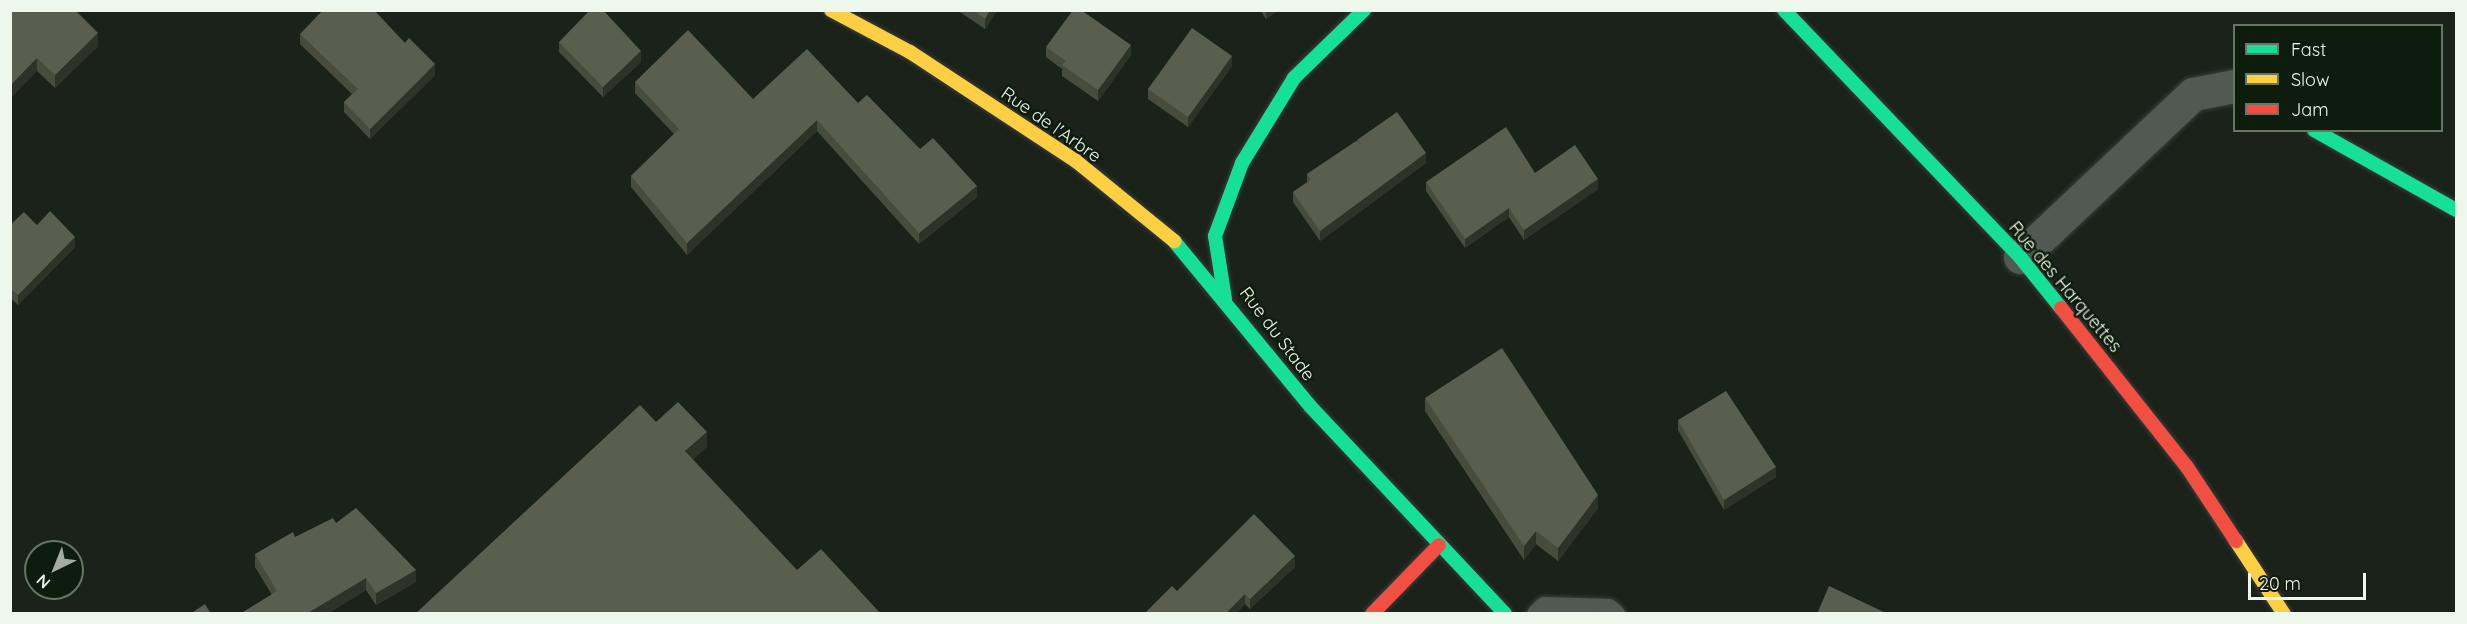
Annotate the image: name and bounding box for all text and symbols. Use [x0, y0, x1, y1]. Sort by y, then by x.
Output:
legend [2233, 24, 2443, 132]
text: Fast [2291, 38, 2326, 61]
text: Slow [2291, 68, 2329, 91]
street label: Rue de l'Arbre [997, 83, 1105, 167]
text: Jam [2291, 98, 2329, 121]
street label: Rue des Harquettes [2004, 217, 2126, 357]
street label: Rue du Stade [1235, 283, 1319, 385]
north arrow [24, 540, 84, 600]
scale bar [2251, 561, 2370, 599]
text: N [32, 570, 54, 593]
text: 20 m [2259, 572, 2301, 595]

